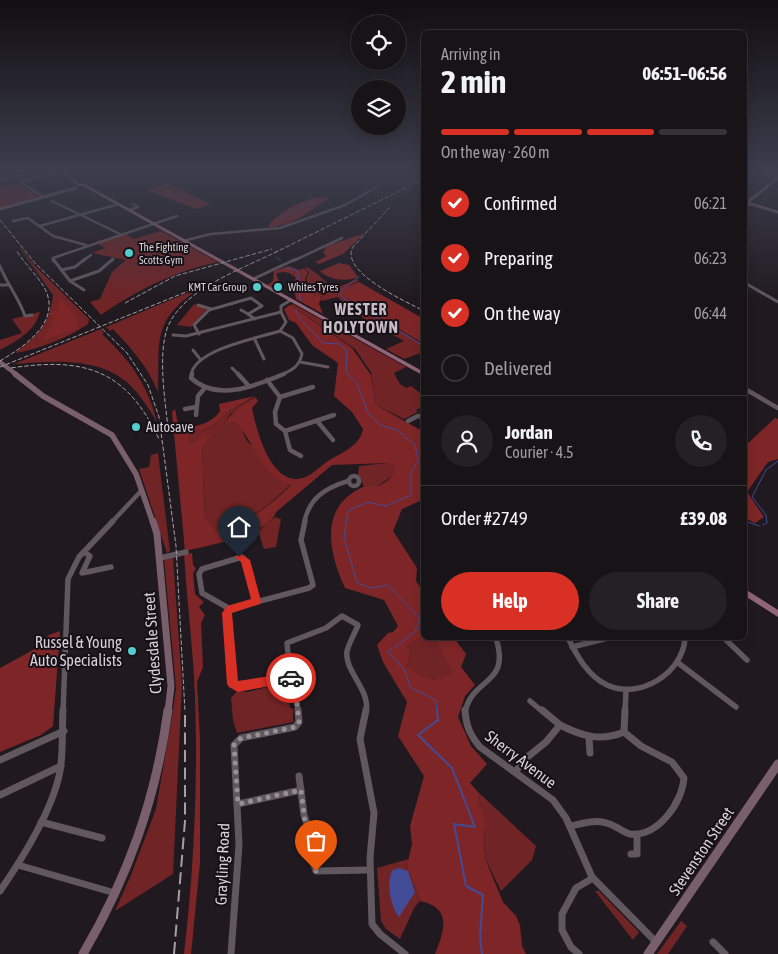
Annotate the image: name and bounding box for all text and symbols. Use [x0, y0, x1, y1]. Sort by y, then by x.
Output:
map controls [351, 15, 406, 135]
button: locate [351, 15, 406, 70]
text: Arriving in [441, 45, 501, 63]
text: 06:51–06:56 [642, 62, 727, 84]
text: 2 min [441, 63, 506, 100]
button: layers [351, 80, 406, 135]
text: On the way · 260 m [441, 143, 550, 161]
icon: check [441, 189, 469, 217]
text: Confirmed [484, 192, 557, 214]
text: 06:21 [694, 194, 727, 212]
place label: The Fighting Scotts Gym [139, 241, 189, 266]
icon: check [441, 244, 469, 272]
marker: The Fighting Scotts Gym [123, 247, 135, 259]
text: Preparing [484, 247, 553, 269]
text: 06:23 [694, 249, 727, 267]
place label: KMT Car Group [188, 281, 247, 293]
marker: KMT Car Group [251, 281, 263, 293]
marker: Whites Tyres [272, 281, 284, 293]
place label: Whites Tyres [288, 281, 338, 293]
icon: check [441, 299, 469, 327]
district label: WESTER HOLYTOWN [323, 300, 399, 336]
text: On the way [484, 302, 561, 324]
text: 06:44 [694, 304, 727, 322]
text: Delivered [484, 357, 552, 379]
button: person [441, 415, 493, 467]
button: phone [675, 415, 727, 467]
place label: Autosave [146, 419, 194, 435]
marker: Autosave [130, 421, 142, 433]
text: Jordan [505, 421, 553, 443]
text: Courier · 4.5 [505, 443, 574, 461]
pin [218, 506, 260, 557]
text: Order #2749 [441, 507, 528, 529]
text: £39.08 [680, 507, 727, 529]
icon: home [225, 513, 253, 541]
button: Help [441, 572, 579, 630]
button: Share [589, 572, 727, 630]
street label: Clydesdale Street [139, 591, 166, 694]
place label: Russel & Young Auto Specialists [30, 633, 122, 670]
marker: Russel & Young Auto Specialists [126, 645, 138, 657]
courier [266, 653, 316, 703]
icon: car [277, 664, 305, 692]
street label: Sherry Avenue [481, 726, 560, 792]
street label: Stevenston Street [665, 803, 737, 898]
pin [295, 820, 337, 871]
street label: Grayling Road [212, 823, 233, 905]
icon: bag [302, 827, 330, 855]

